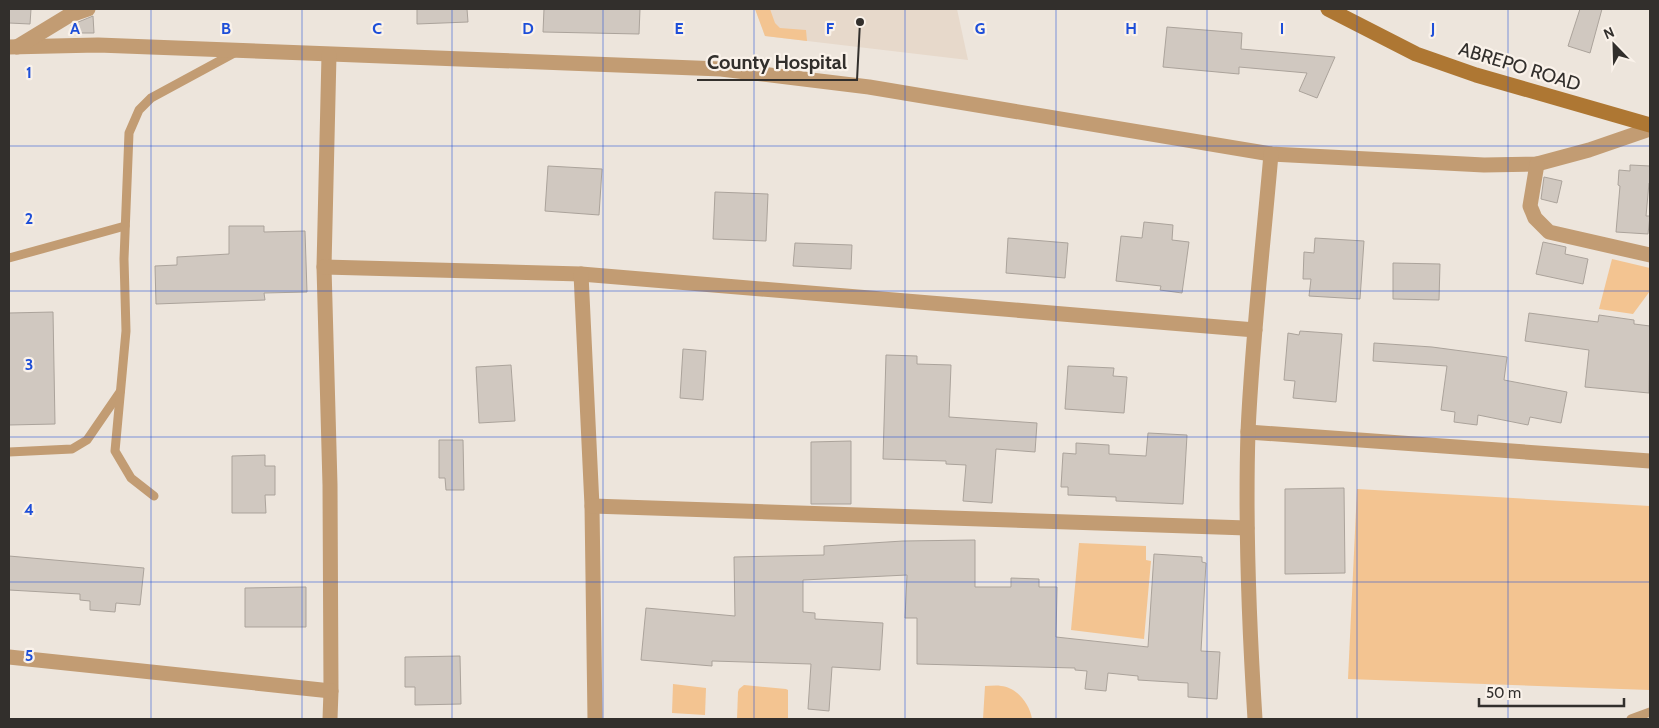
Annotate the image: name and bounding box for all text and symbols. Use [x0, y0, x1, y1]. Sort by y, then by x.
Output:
text: A [70, 19, 80, 38]
text: B [221, 19, 231, 38]
text: C [372, 19, 382, 38]
text: D [522, 19, 534, 38]
text: E [674, 19, 684, 38]
text: F [826, 19, 835, 38]
text: G [975, 19, 985, 38]
text: H [1125, 19, 1137, 38]
text: I [1280, 19, 1284, 38]
text: J [1430, 19, 1435, 38]
north arrow [1589, 20, 1639, 70]
text: N [1601, 23, 1617, 43]
street label: ABREPO ROAD [1456, 37, 1584, 96]
callout: County Hospital [697, 45, 857, 80]
text: County Hospital [707, 50, 847, 74]
text: 1 [26, 63, 32, 82]
text: 2 [25, 209, 33, 228]
text: 3 [25, 355, 33, 374]
text: 4 [24, 500, 34, 519]
text: 5 [25, 646, 33, 665]
scale bar [1479, 676, 1624, 708]
text: 50 m [1486, 684, 1521, 702]

